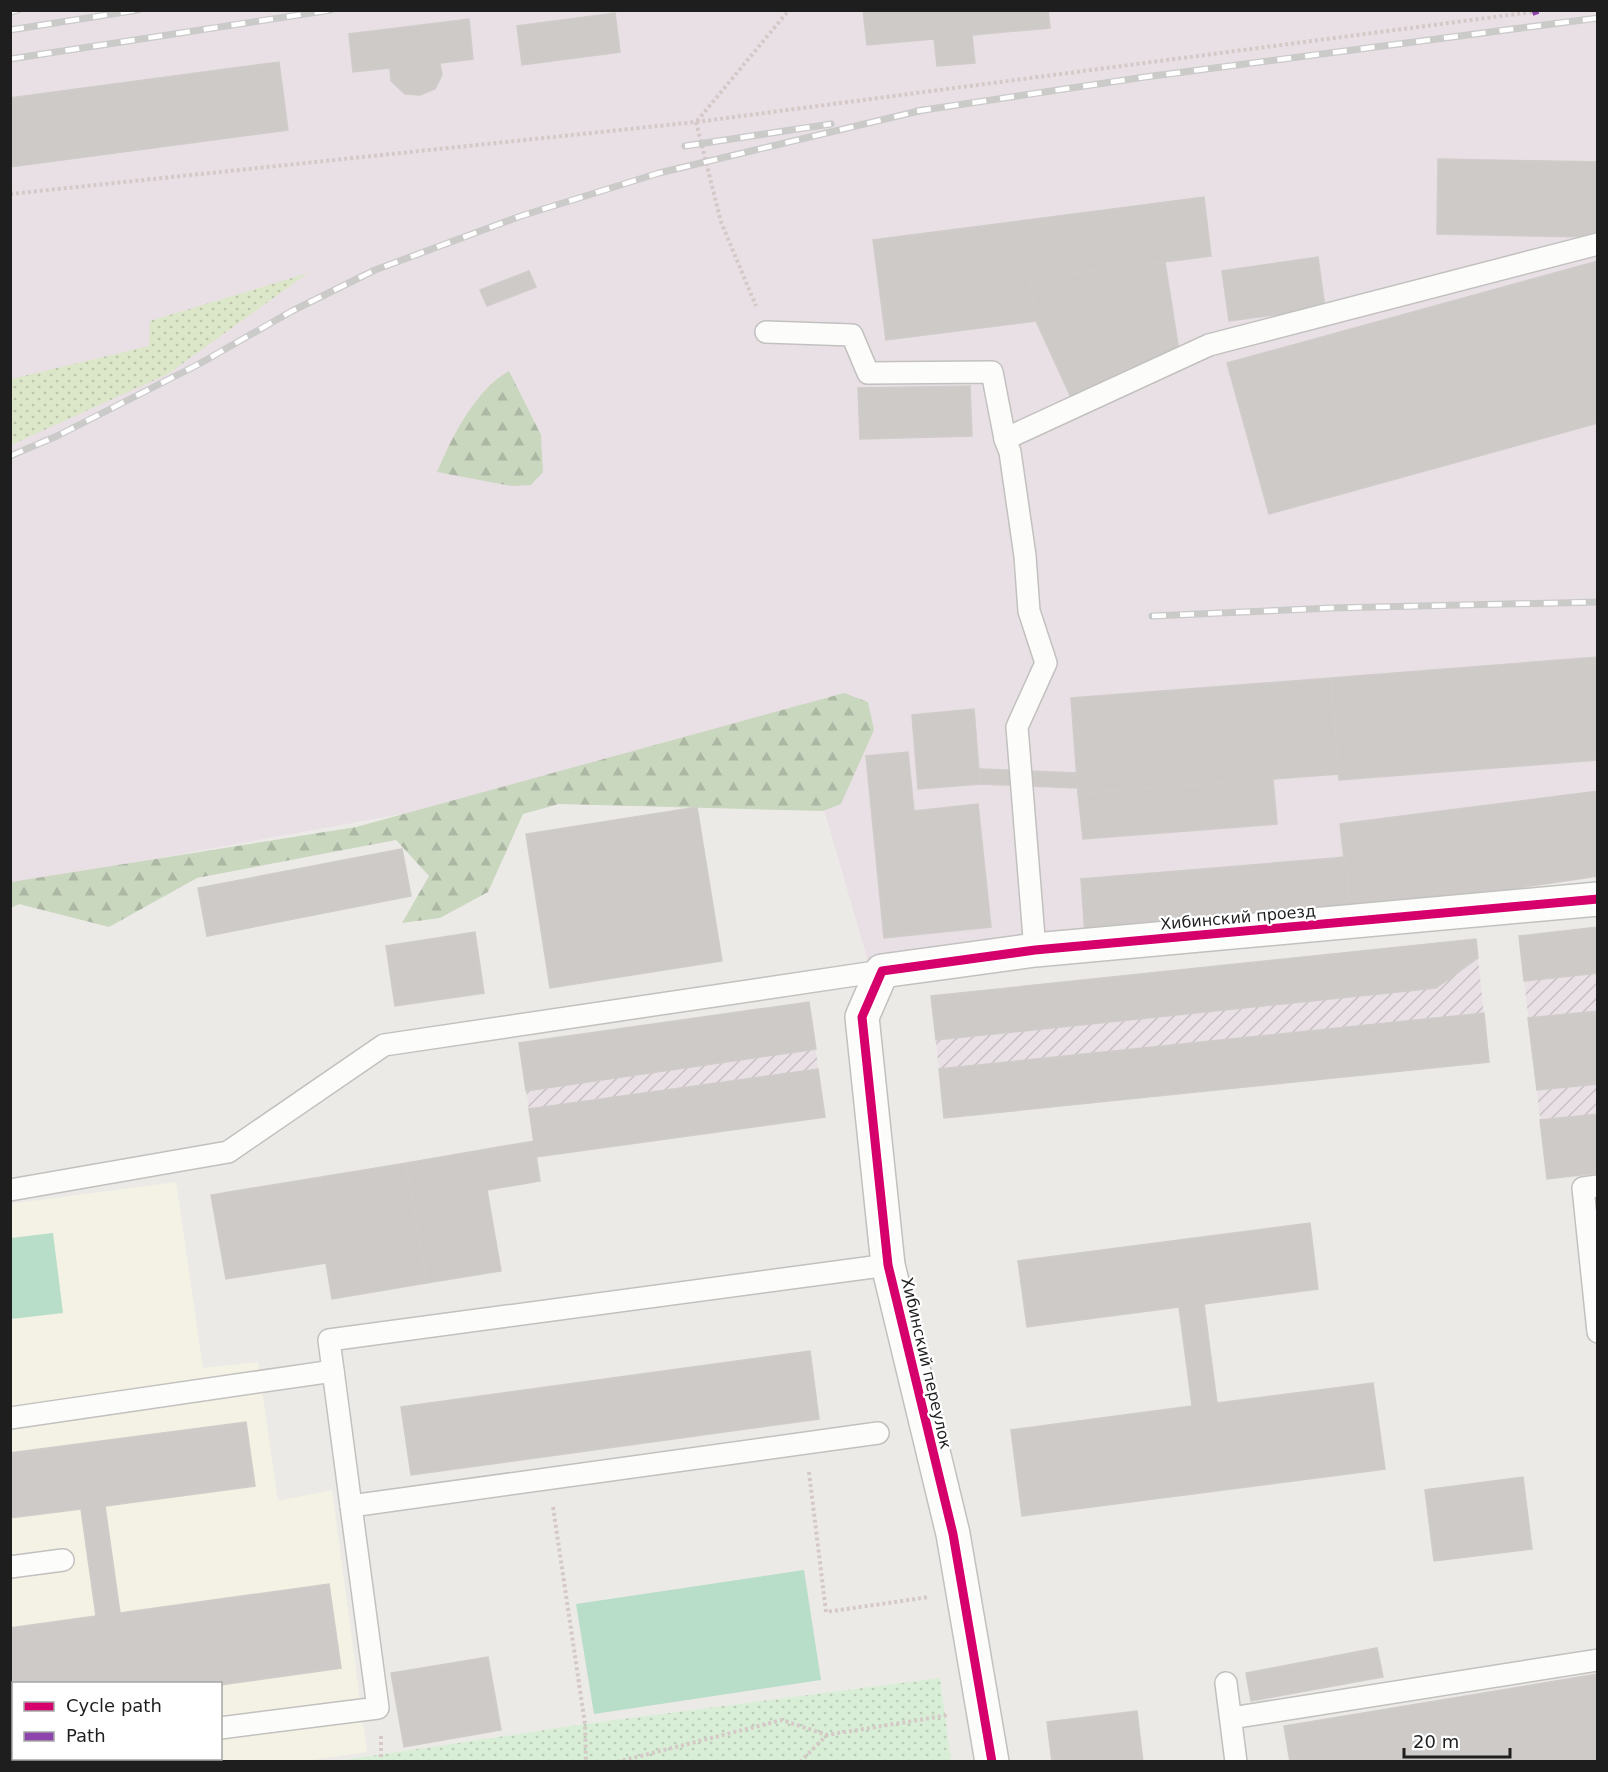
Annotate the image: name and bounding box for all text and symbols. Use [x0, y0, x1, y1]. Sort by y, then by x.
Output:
street label: Хибинский проезд [1159, 901, 1317, 934]
street label: Хибинский переулок [897, 1275, 956, 1451]
legend [12, 1682, 222, 1760]
text: Cycle path [66, 1695, 162, 1716]
scale bar [1404, 1721, 1510, 1759]
text: Path [66, 1725, 106, 1746]
text: 20 m [1413, 1731, 1459, 1752]

